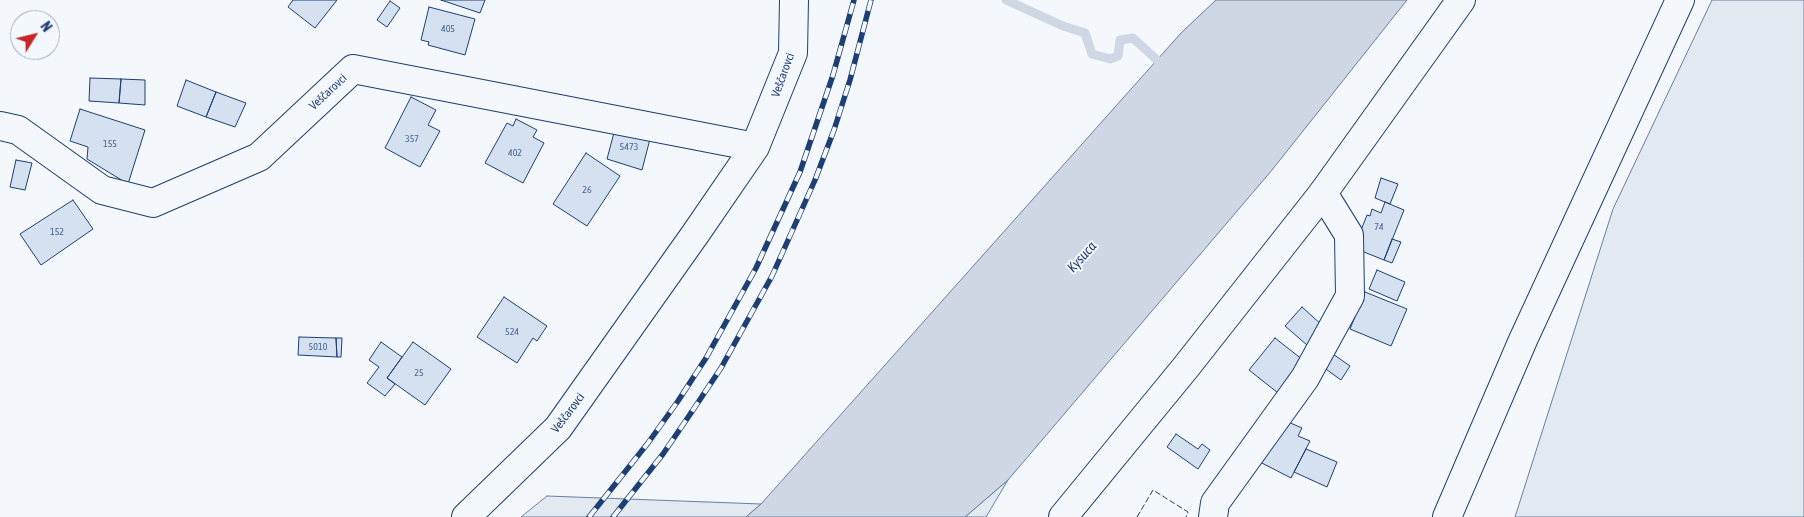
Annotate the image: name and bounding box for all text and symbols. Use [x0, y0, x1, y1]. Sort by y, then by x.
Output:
north arrow [10, 10, 60, 60]
text: N [37, 19, 55, 35]
house number: 405 [441, 23, 455, 35]
street label: Veščarovci [768, 51, 798, 99]
street label: Veščarovci [306, 71, 350, 113]
house number: 357 [405, 133, 419, 145]
house number: 155 [103, 138, 117, 150]
house number: 5473 [620, 141, 638, 153]
house number: 402 [508, 147, 522, 159]
house number: 26 [582, 184, 592, 196]
house number: 74 [1374, 221, 1384, 233]
house number: 152 [50, 226, 64, 238]
water label: Kysuca [1064, 238, 1100, 276]
house number: 524 [505, 326, 519, 338]
house number: 5010 [309, 341, 327, 353]
house number: 25 [414, 367, 424, 379]
street label: Veščarovci [548, 390, 588, 436]

